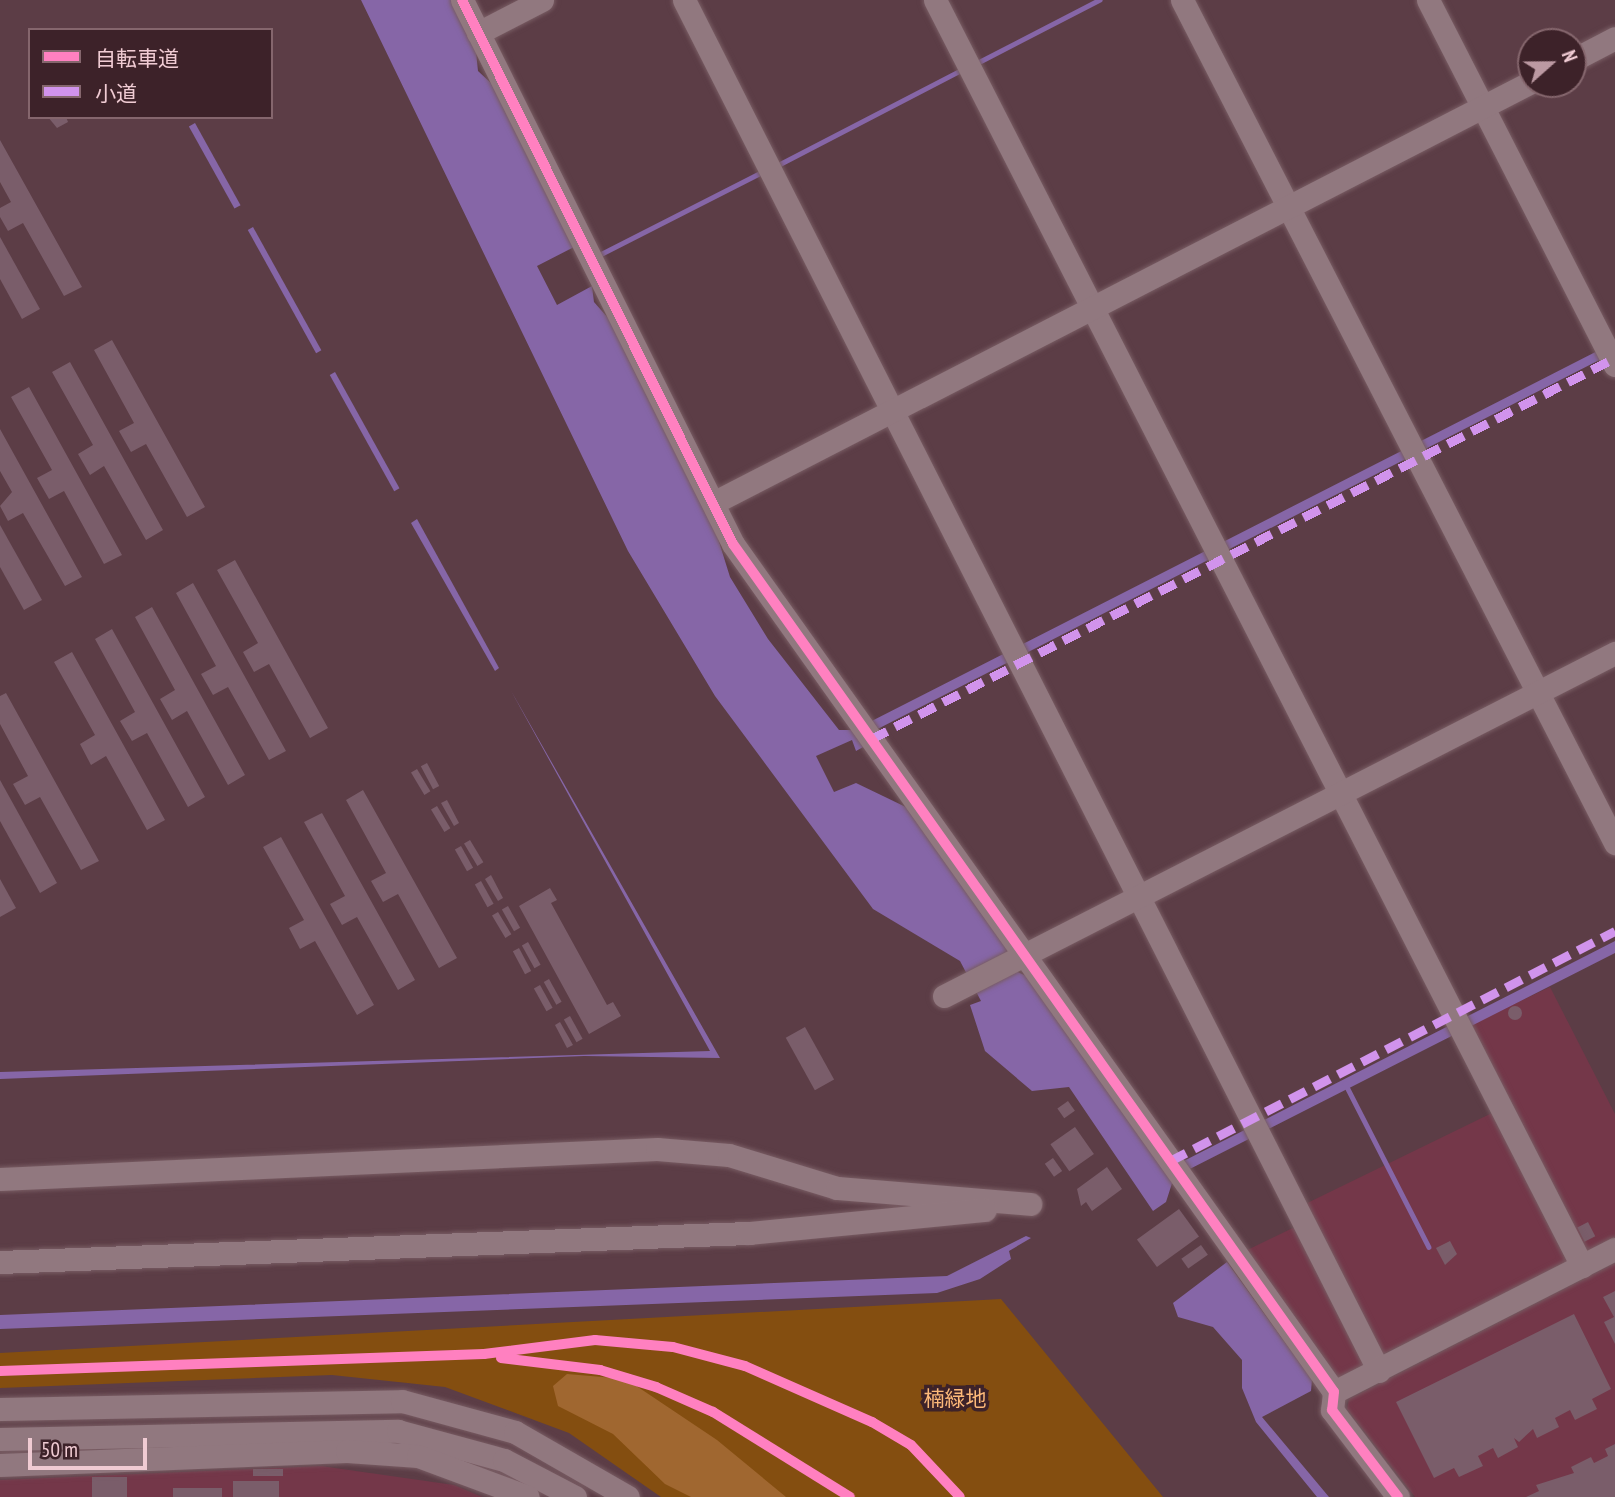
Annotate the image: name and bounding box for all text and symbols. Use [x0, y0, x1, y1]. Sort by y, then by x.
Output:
legend [28, 28, 273, 119]
north arrow [1517, 28, 1587, 98]
text: 自転車道 [95, 45, 179, 72]
text: N [1557, 47, 1583, 65]
text: 小道 [95, 80, 137, 107]
park label: 楠緑地 [924, 1386, 986, 1412]
scale bar [32, 1424, 150, 1468]
text: 50 m [41, 1436, 78, 1463]

